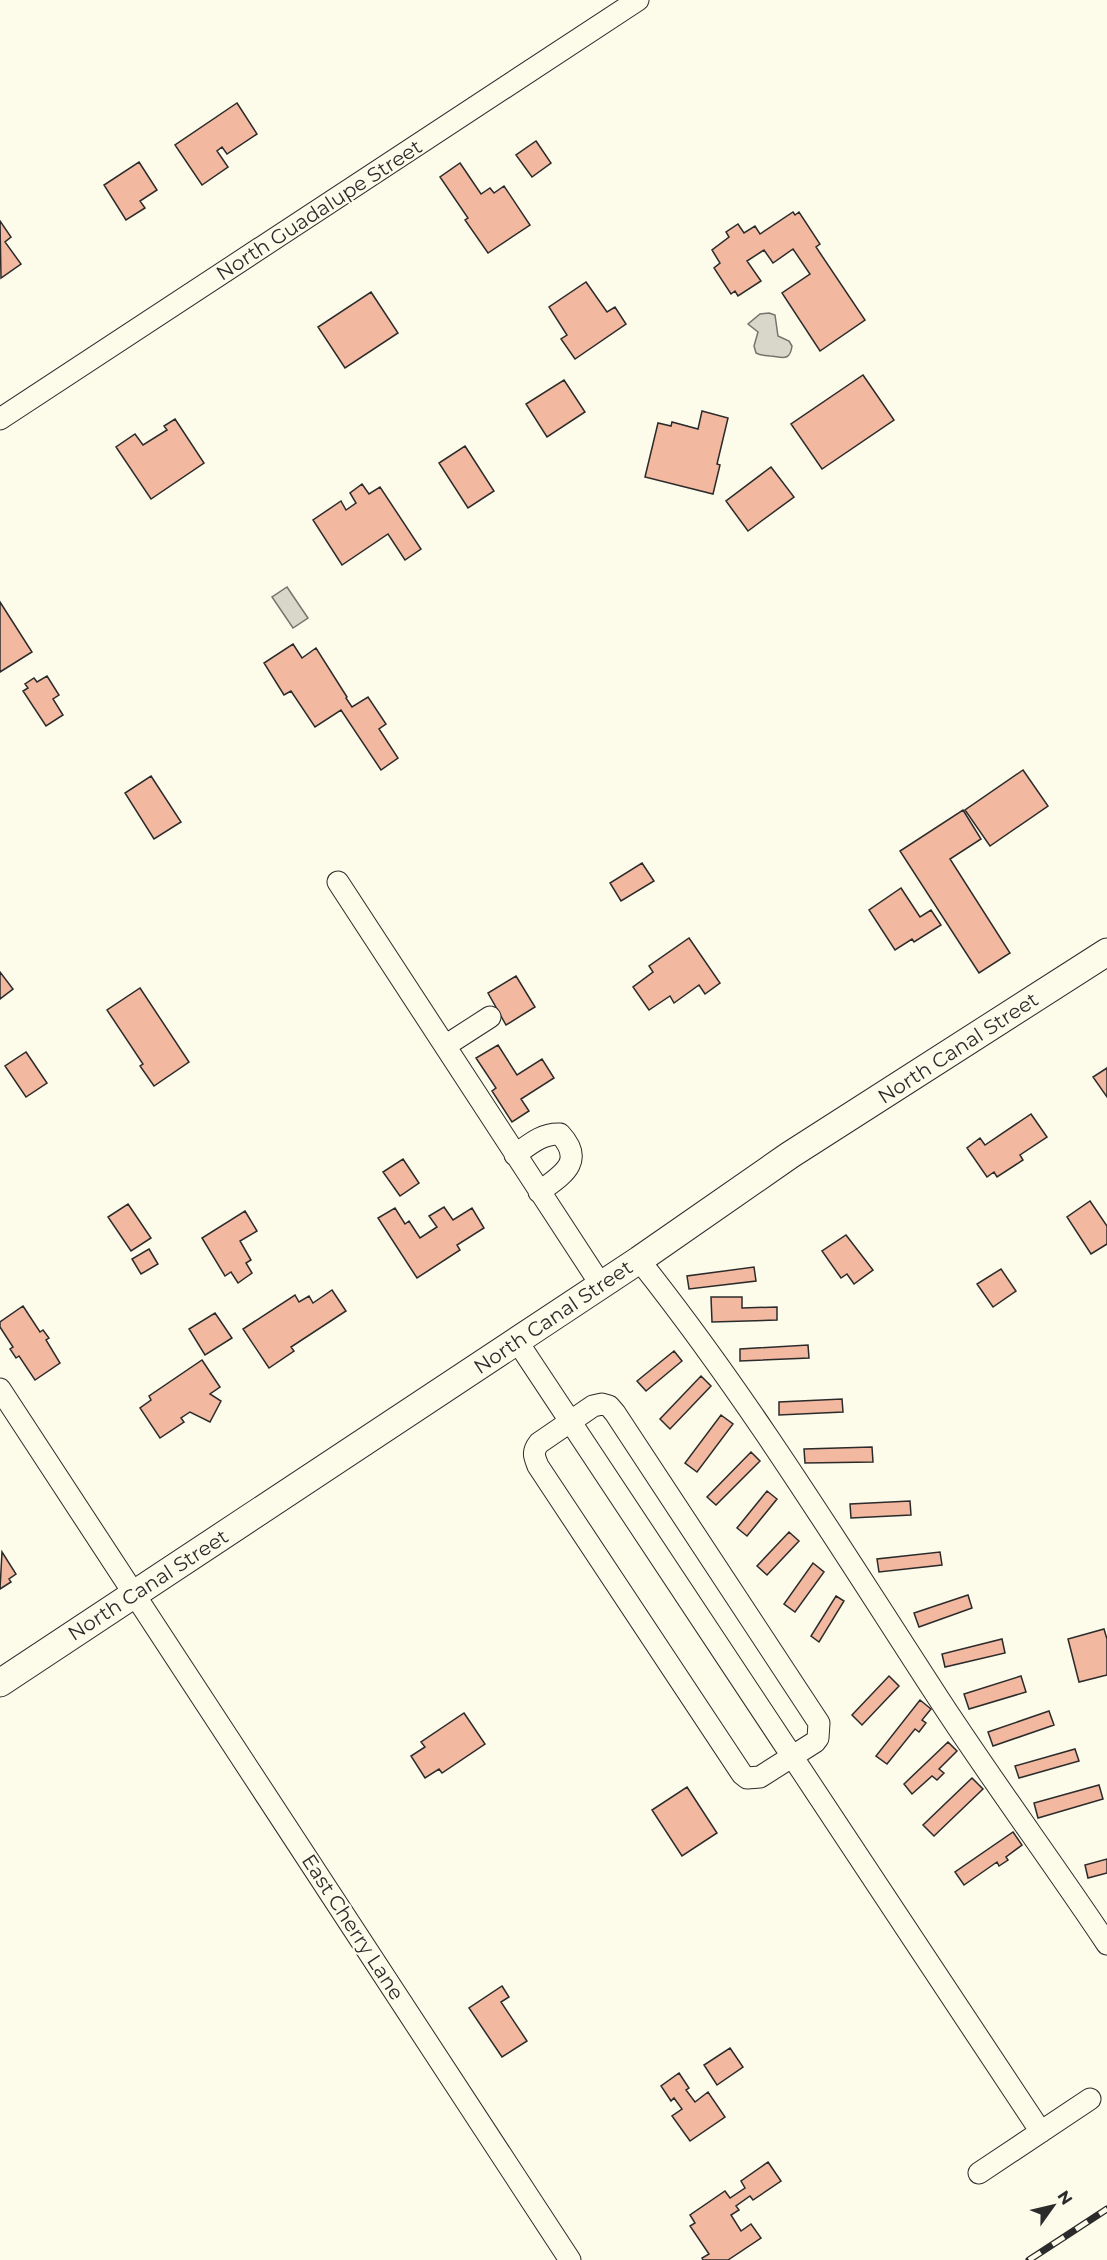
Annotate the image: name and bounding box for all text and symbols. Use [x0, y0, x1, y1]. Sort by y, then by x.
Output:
street label: North Guadalupe Street [212, 135, 426, 285]
street label: North Canal Street [873, 987, 1043, 1109]
street label: North Canal Street [469, 1255, 637, 1379]
street label: North Canal Street [63, 1524, 233, 1646]
street label: East Cherry Lane [297, 1850, 409, 2004]
north arrow [1023, 2176, 1083, 2236]
text: N [1054, 2187, 1077, 2209]

